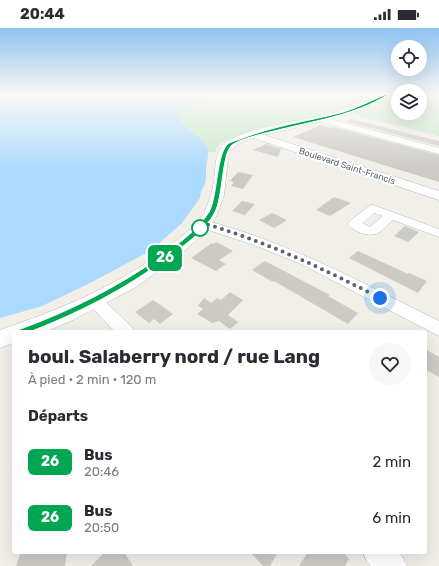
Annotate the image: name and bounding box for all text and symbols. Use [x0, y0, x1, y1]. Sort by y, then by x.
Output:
text: 20:44 [20, 5, 65, 23]
map controls [391, 40, 427, 120]
button: locate [391, 40, 427, 76]
button: layers [391, 84, 427, 120]
street label: Boulevard Saint-Francis [298, 146, 397, 186]
unlabelled marker [191, 219, 209, 237]
line badge: 26 [147, 245, 183, 271]
text: 26 [156, 249, 174, 266]
your location [370, 288, 390, 308]
button: heart [369, 343, 411, 385]
text: boul. Salaberry nord / rue Lang [28, 345, 320, 368]
text: À pied · 2 min · 120 m [28, 372, 156, 387]
text: Départs [28, 407, 88, 425]
text: Bus [84, 446, 112, 464]
text: 26 [41, 453, 59, 470]
text: 2 min [372, 453, 411, 471]
text: 20:46 [84, 464, 119, 479]
text: Bus [84, 502, 112, 520]
text: 26 [41, 509, 59, 526]
text: 6 min [372, 509, 411, 527]
text: 20:50 [84, 520, 119, 535]

